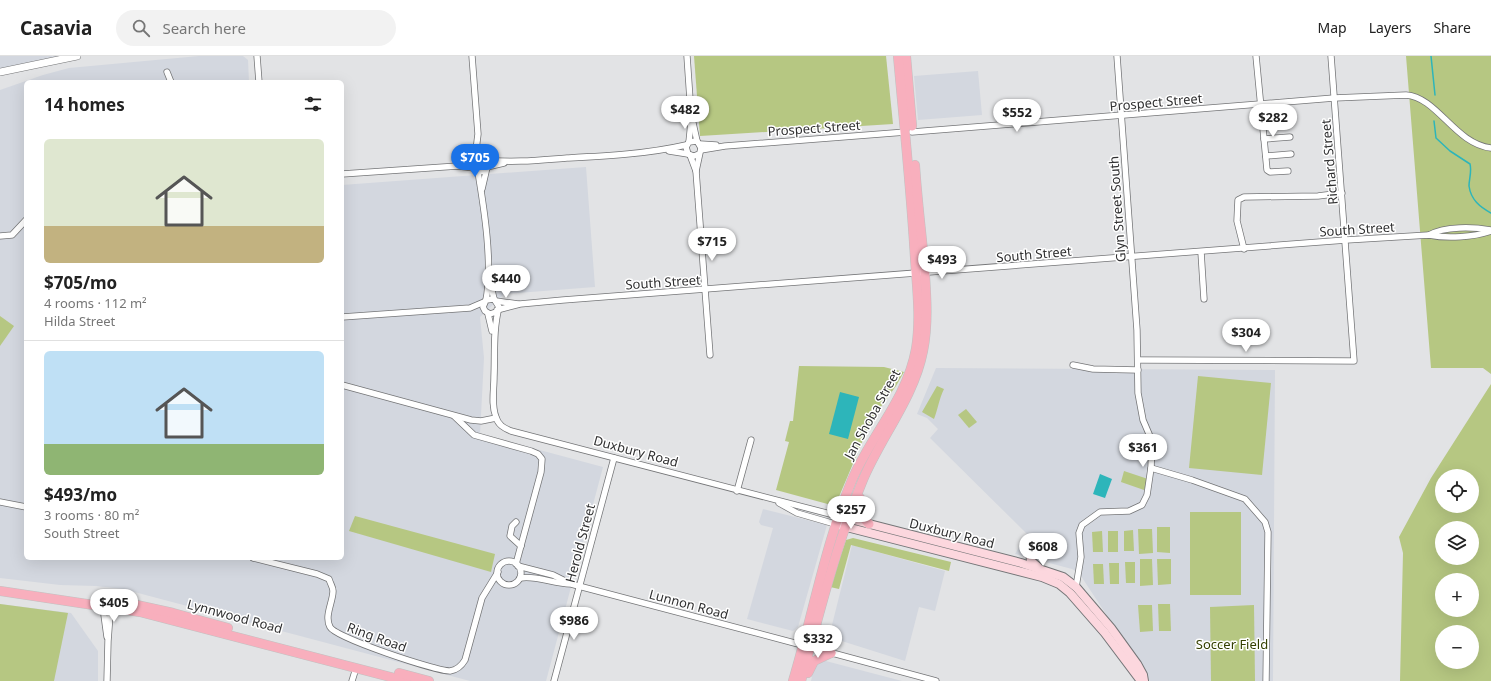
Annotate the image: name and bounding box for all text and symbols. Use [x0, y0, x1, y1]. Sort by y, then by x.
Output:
search box [116, 10, 396, 46]
text: Casavia [20, 15, 92, 41]
icon: search [130, 17, 152, 39]
text: Search here [162, 18, 246, 38]
text: Map [1318, 18, 1347, 37]
text: Layers [1369, 18, 1411, 37]
text: Share [1433, 18, 1471, 37]
street label: Prospect Street [1109, 89, 1203, 115]
text: 14 homes [44, 93, 125, 116]
icon: filters [302, 93, 324, 115]
pin: $482 [661, 96, 709, 130]
pin: $552 [993, 99, 1041, 133]
text: $482 [670, 100, 700, 118]
text: $552 [1002, 103, 1032, 121]
pin: $282 [1249, 104, 1297, 138]
text: $282 [1258, 108, 1288, 126]
street label: Prospect Street [767, 116, 861, 140]
street label: Richard Street [1316, 118, 1342, 206]
pin: $705 [451, 144, 499, 178]
text: $705 [460, 148, 490, 166]
street label: Glyn Street South [1104, 155, 1130, 263]
icon: home [148, 165, 220, 237]
street label: South Street [1319, 217, 1396, 241]
pin: $715 [688, 228, 736, 262]
text: $715 [697, 232, 727, 250]
street label: South Street [996, 242, 1073, 266]
pin: $493 [918, 246, 966, 280]
text: $493 [927, 250, 957, 268]
pin: $440 [482, 265, 530, 299]
text: $440 [491, 269, 521, 287]
street label: South Street [625, 270, 702, 294]
text: $705/mo [44, 271, 117, 294]
text: 4 rooms · 112 m² [44, 294, 147, 312]
text: Hilda Street [44, 312, 115, 330]
pin: $304 [1222, 319, 1270, 353]
text: $304 [1231, 323, 1261, 341]
street label: Jan Shoba Street [839, 366, 904, 464]
icon: home [148, 377, 220, 449]
street label: Duxbury Road [592, 431, 680, 471]
pin: $361 [1119, 434, 1167, 468]
text: $361 [1128, 438, 1158, 456]
map controls [1435, 469, 1479, 669]
button: locate [1435, 469, 1479, 513]
text: $493/mo [44, 483, 117, 506]
pin: $257 [827, 496, 875, 530]
text: $257 [836, 500, 866, 518]
street label: Herold Street [561, 501, 599, 584]
text: 3 rooms · 80 m² [44, 506, 139, 524]
street label: Duxbury Road [908, 514, 996, 552]
button: layers [1435, 521, 1479, 565]
text: South Street [44, 524, 119, 542]
pin: $608 [1019, 533, 1067, 567]
text: $608 [1028, 537, 1058, 555]
button: + [1435, 573, 1479, 617]
street label: Lunnon Road [647, 585, 731, 623]
pin: $405 [90, 589, 138, 623]
text: $405 [99, 593, 129, 611]
street label: Lynnwood Road [185, 595, 285, 637]
pin: $986 [550, 607, 598, 641]
text: $986 [559, 611, 589, 629]
street label: Ring Road [345, 618, 409, 656]
pin: $332 [794, 625, 842, 659]
button: − [1435, 625, 1479, 669]
text: $332 [803, 629, 833, 647]
park label: Soccer Field [1196, 635, 1268, 653]

